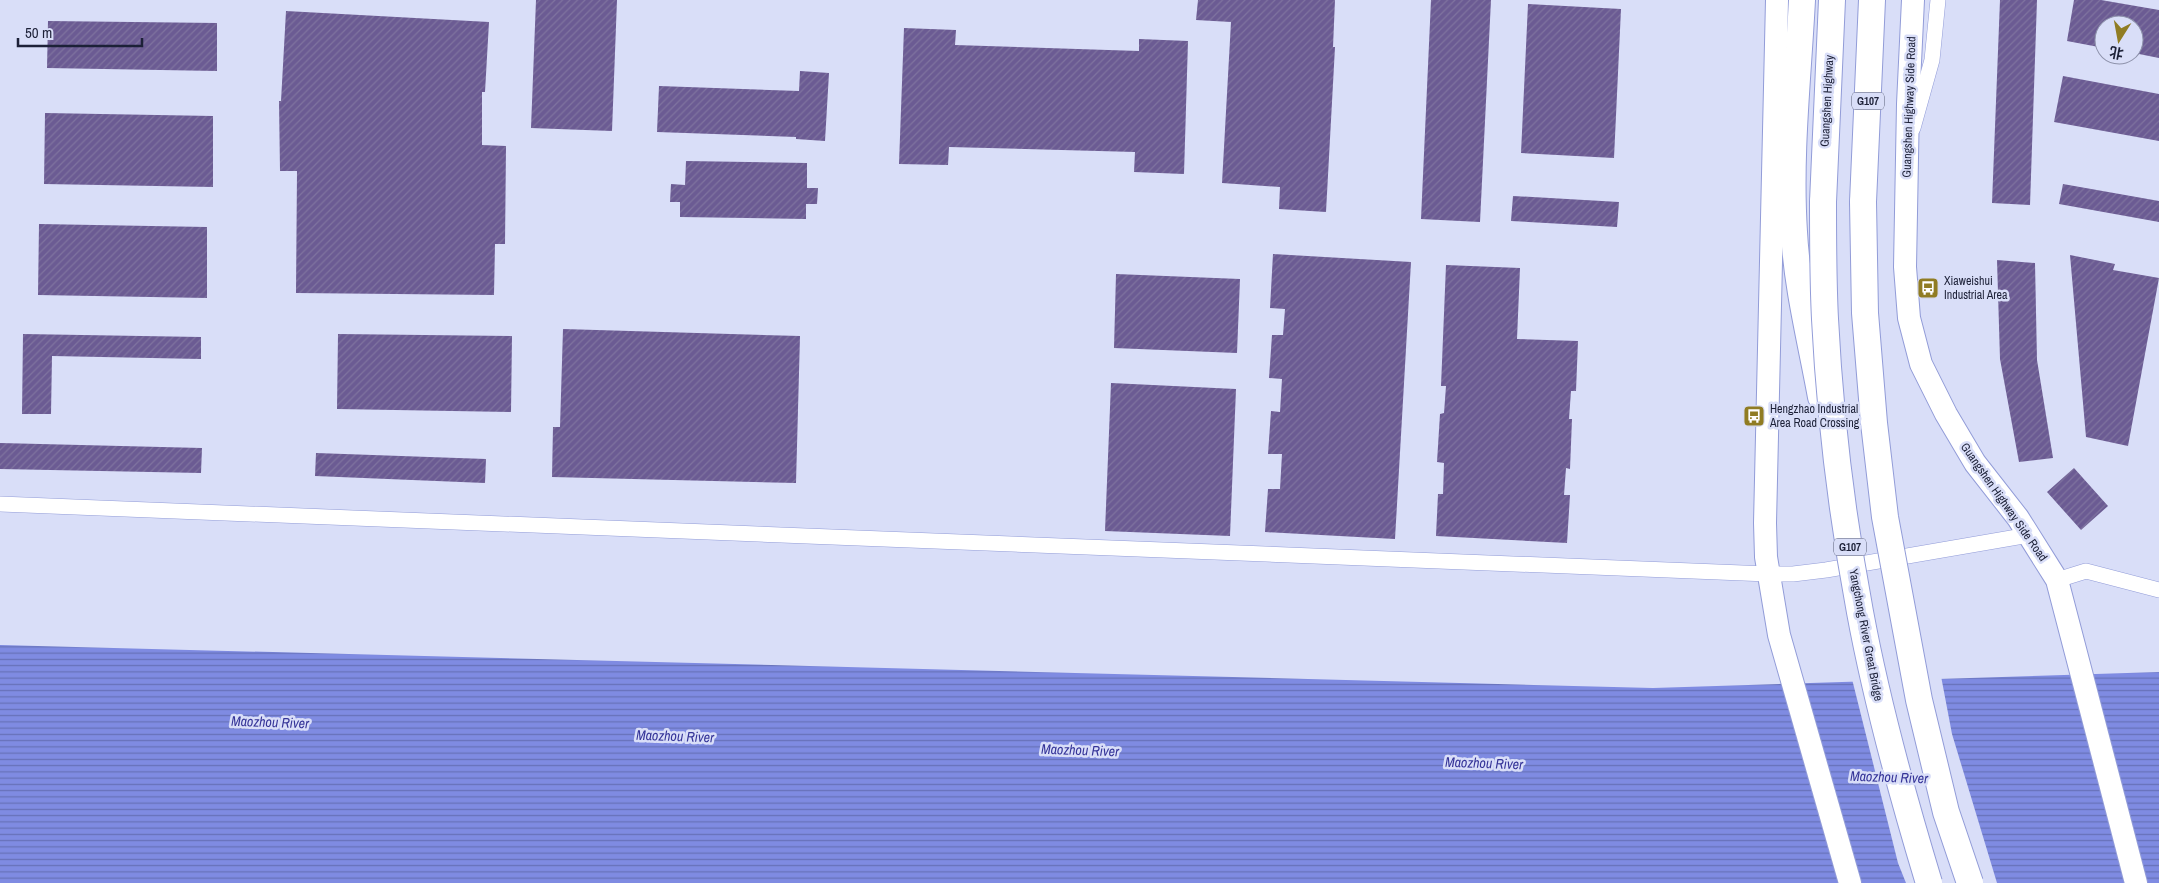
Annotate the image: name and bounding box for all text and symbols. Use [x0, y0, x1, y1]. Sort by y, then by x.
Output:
scale bar [18, 15, 141, 47]
north arrow [2094, 15, 2144, 65]
text: 50 m [25, 22, 52, 43]
street label: Guangshen Highway Side Road [1899, 36, 1919, 178]
text: 北 [2108, 43, 2125, 63]
street label: Guangshen Highway [1817, 55, 1837, 147]
road number: G107 [1852, 92, 1884, 110]
place label: Xiaweishui Industrial Area [1944, 273, 2008, 303]
bus stop icon: Xiaweishui Industrial Area [1916, 276, 1940, 300]
place label: Hengzhao Industrial Area Road Crossing [1769, 401, 1860, 431]
bus stop icon: Hengzhao Industrial Area Road Crossing [1742, 404, 1766, 428]
street label: Guangshen Highway Side Road [1957, 440, 2051, 564]
road number: G107 [1834, 538, 1866, 556]
street label: Yangchong River Great Bridge [1845, 568, 1887, 702]
water label: Maozhou River [231, 712, 310, 732]
water label: Maozhou River [636, 726, 715, 746]
water label: Maozhou River [1041, 740, 1120, 760]
water label: Maozhou River [1445, 753, 1524, 773]
water label: Maozhou River [1850, 767, 1929, 787]

